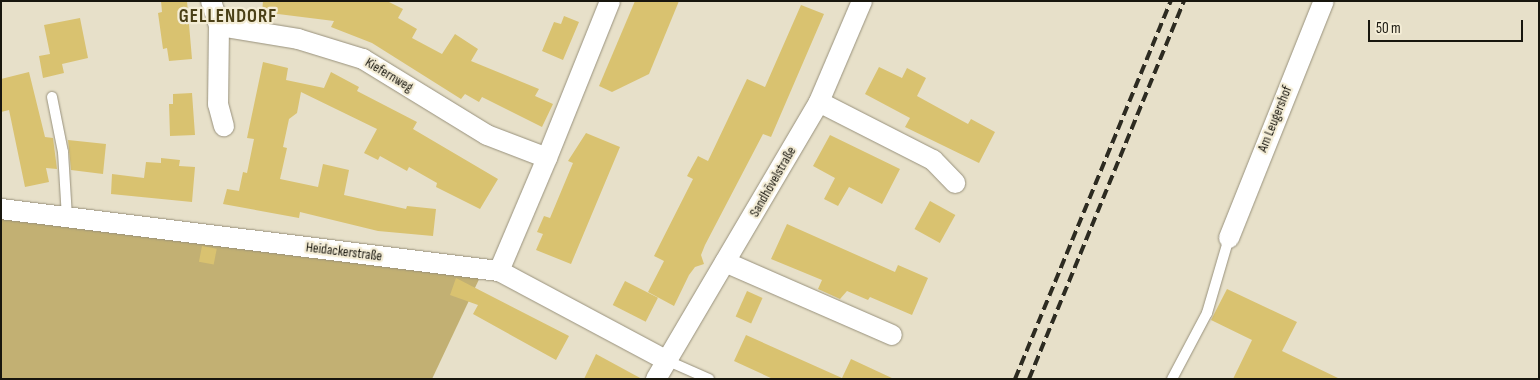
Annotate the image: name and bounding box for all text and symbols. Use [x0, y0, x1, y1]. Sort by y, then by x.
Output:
district label: GELLENDORF [177, 6, 279, 28]
scale bar [1370, 10, 1525, 42]
text: 50 m [1376, 19, 1401, 38]
street label: Kiefernweg [362, 54, 416, 96]
street label: Am Leugershof [1254, 84, 1296, 154]
street label: Sandhövelstraße [746, 144, 800, 220]
street label: Heidackerstraße [305, 239, 383, 265]

